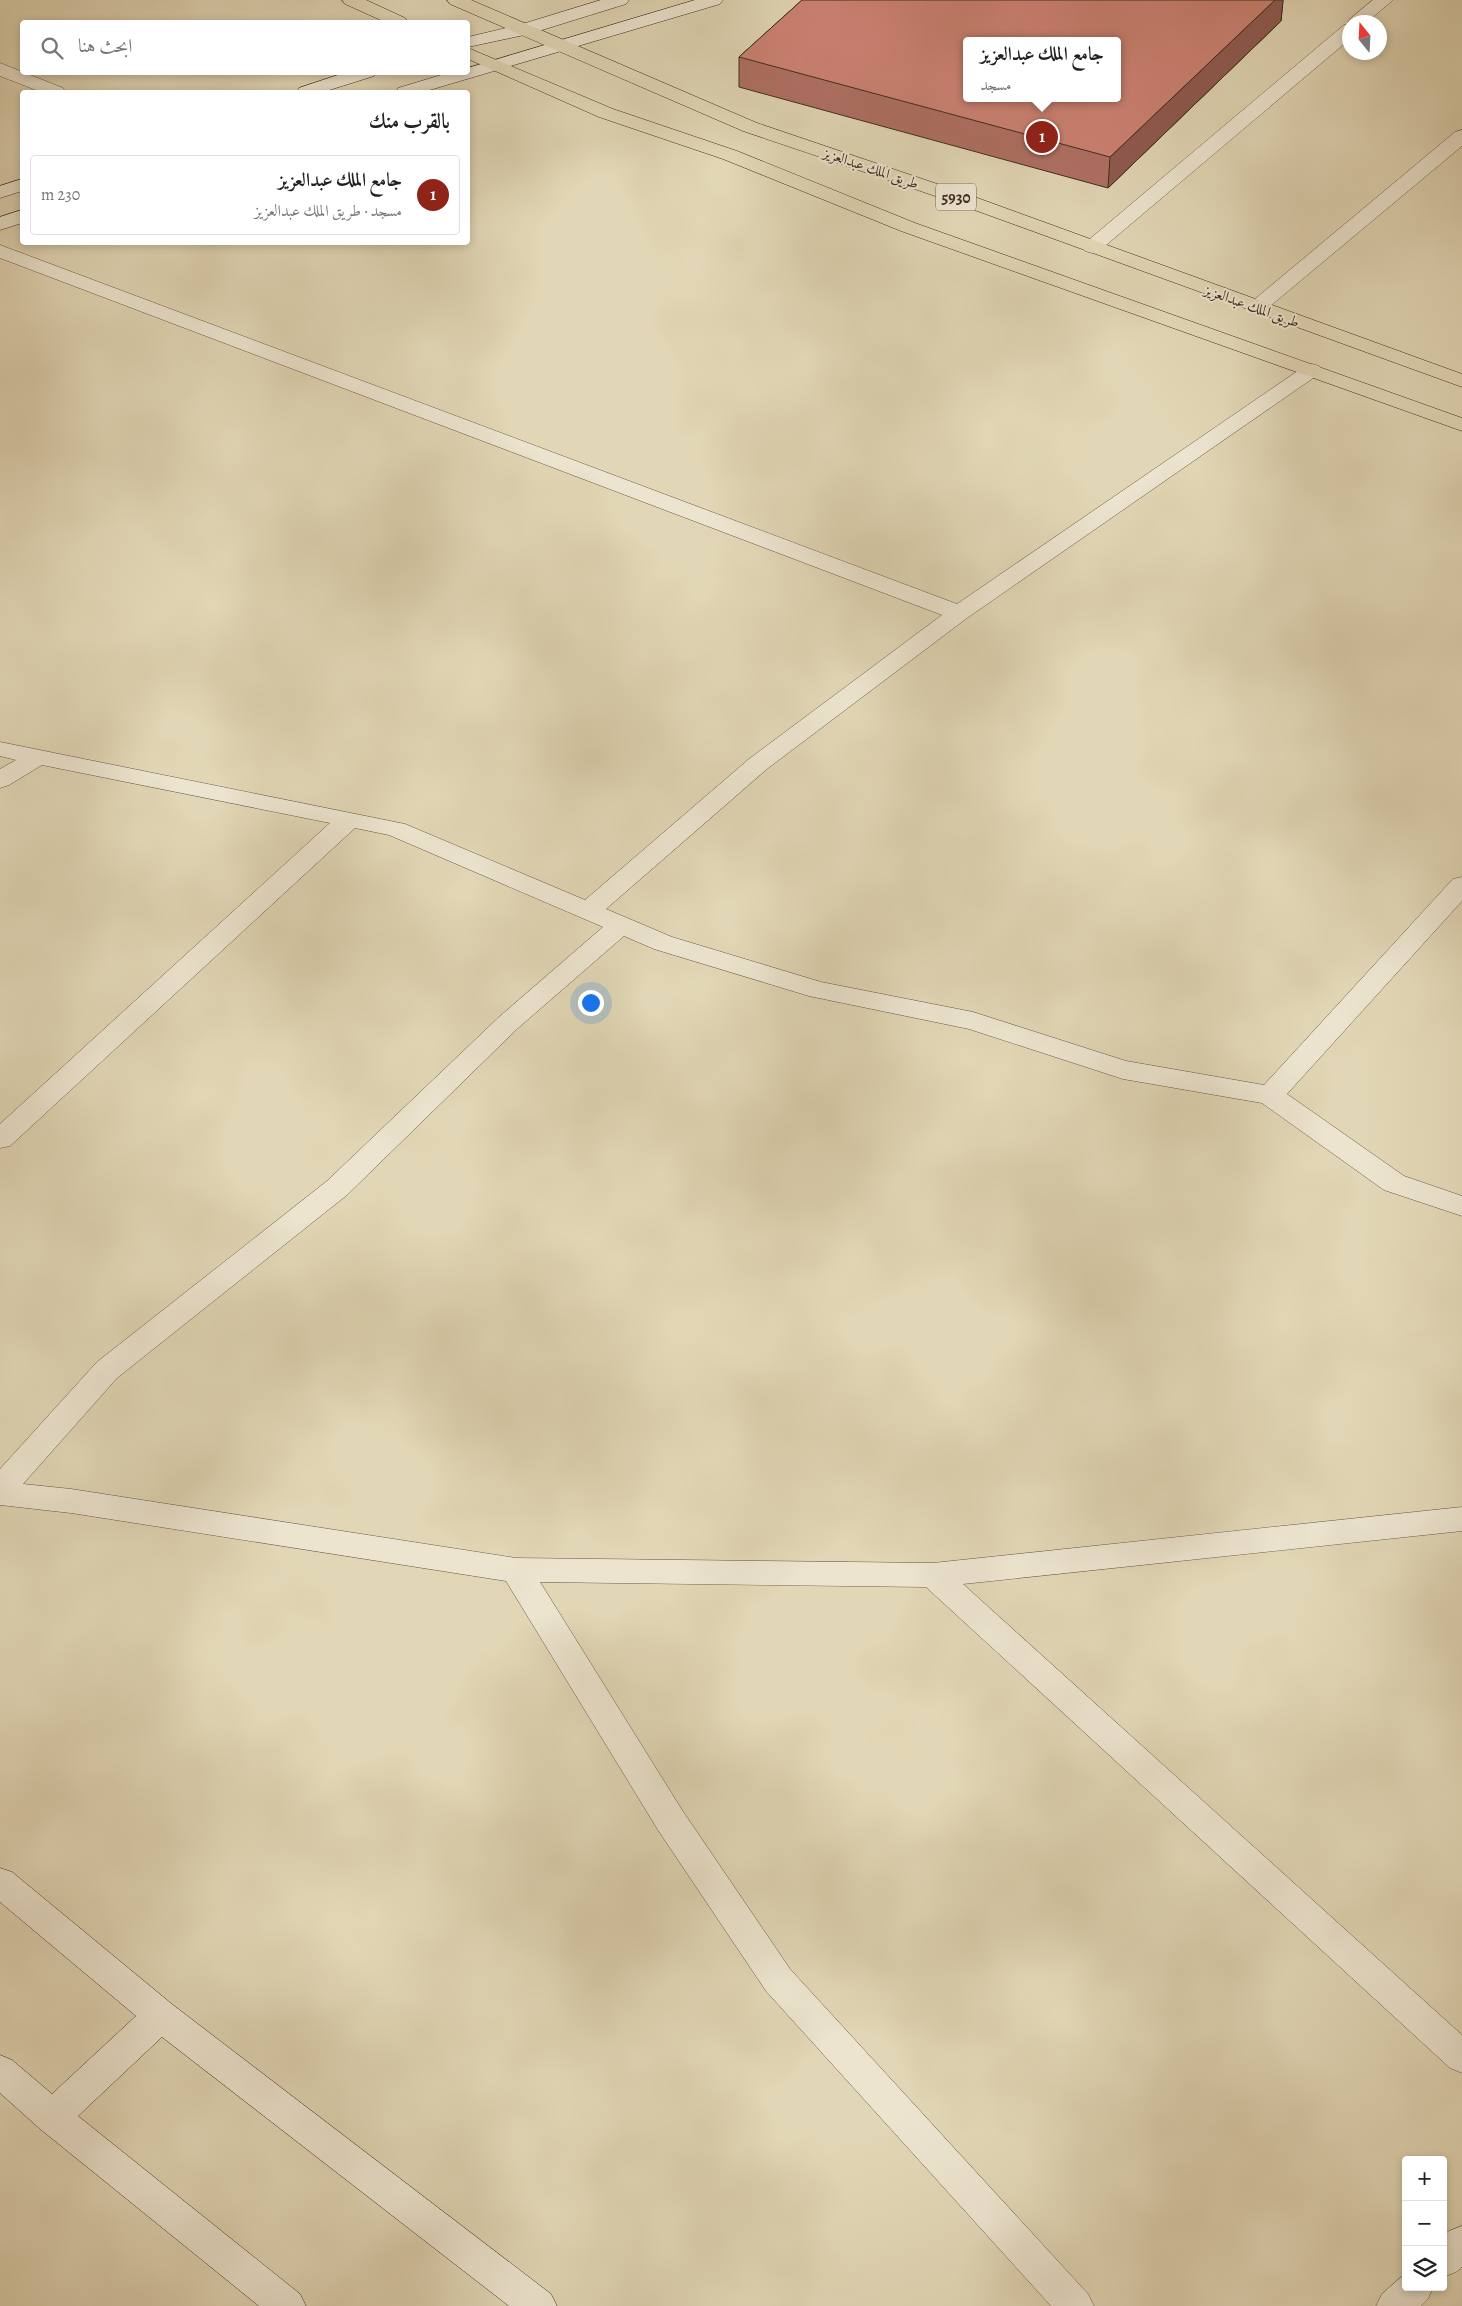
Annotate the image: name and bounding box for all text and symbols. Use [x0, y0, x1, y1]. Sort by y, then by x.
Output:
north arrow [1342, 15, 1387, 60]
search box [20, 20, 470, 75]
text: ابحث هنا [78, 33, 132, 59]
icon: search [38, 34, 66, 62]
popup [963, 37, 1121, 102]
text: جامع الملك عبدالعزيز [980, 41, 1104, 67]
text: مسجد [980, 74, 1012, 96]
text: بالقرب منك [369, 107, 450, 135]
pin: 1 [1026, 118, 1058, 156]
street label: طريق الملك عبدالعزيز [819, 142, 921, 194]
text: جامع الملك عبدالعزيز [278, 167, 402, 193]
road number: 5930 [936, 183, 976, 210]
text: 230 m [41, 184, 80, 206]
text: 1 [430, 184, 436, 206]
text: مسجد · طريق الملك عبدالعزيز [255, 200, 402, 222]
street label: طريق الملك عبدالعزيز [1200, 279, 1302, 332]
your location [578, 990, 604, 1016]
map controls [1402, 2156, 1447, 2291]
button: + [1402, 2156, 1447, 2201]
button: − [1402, 2201, 1447, 2246]
button: layers [1402, 2246, 1447, 2291]

